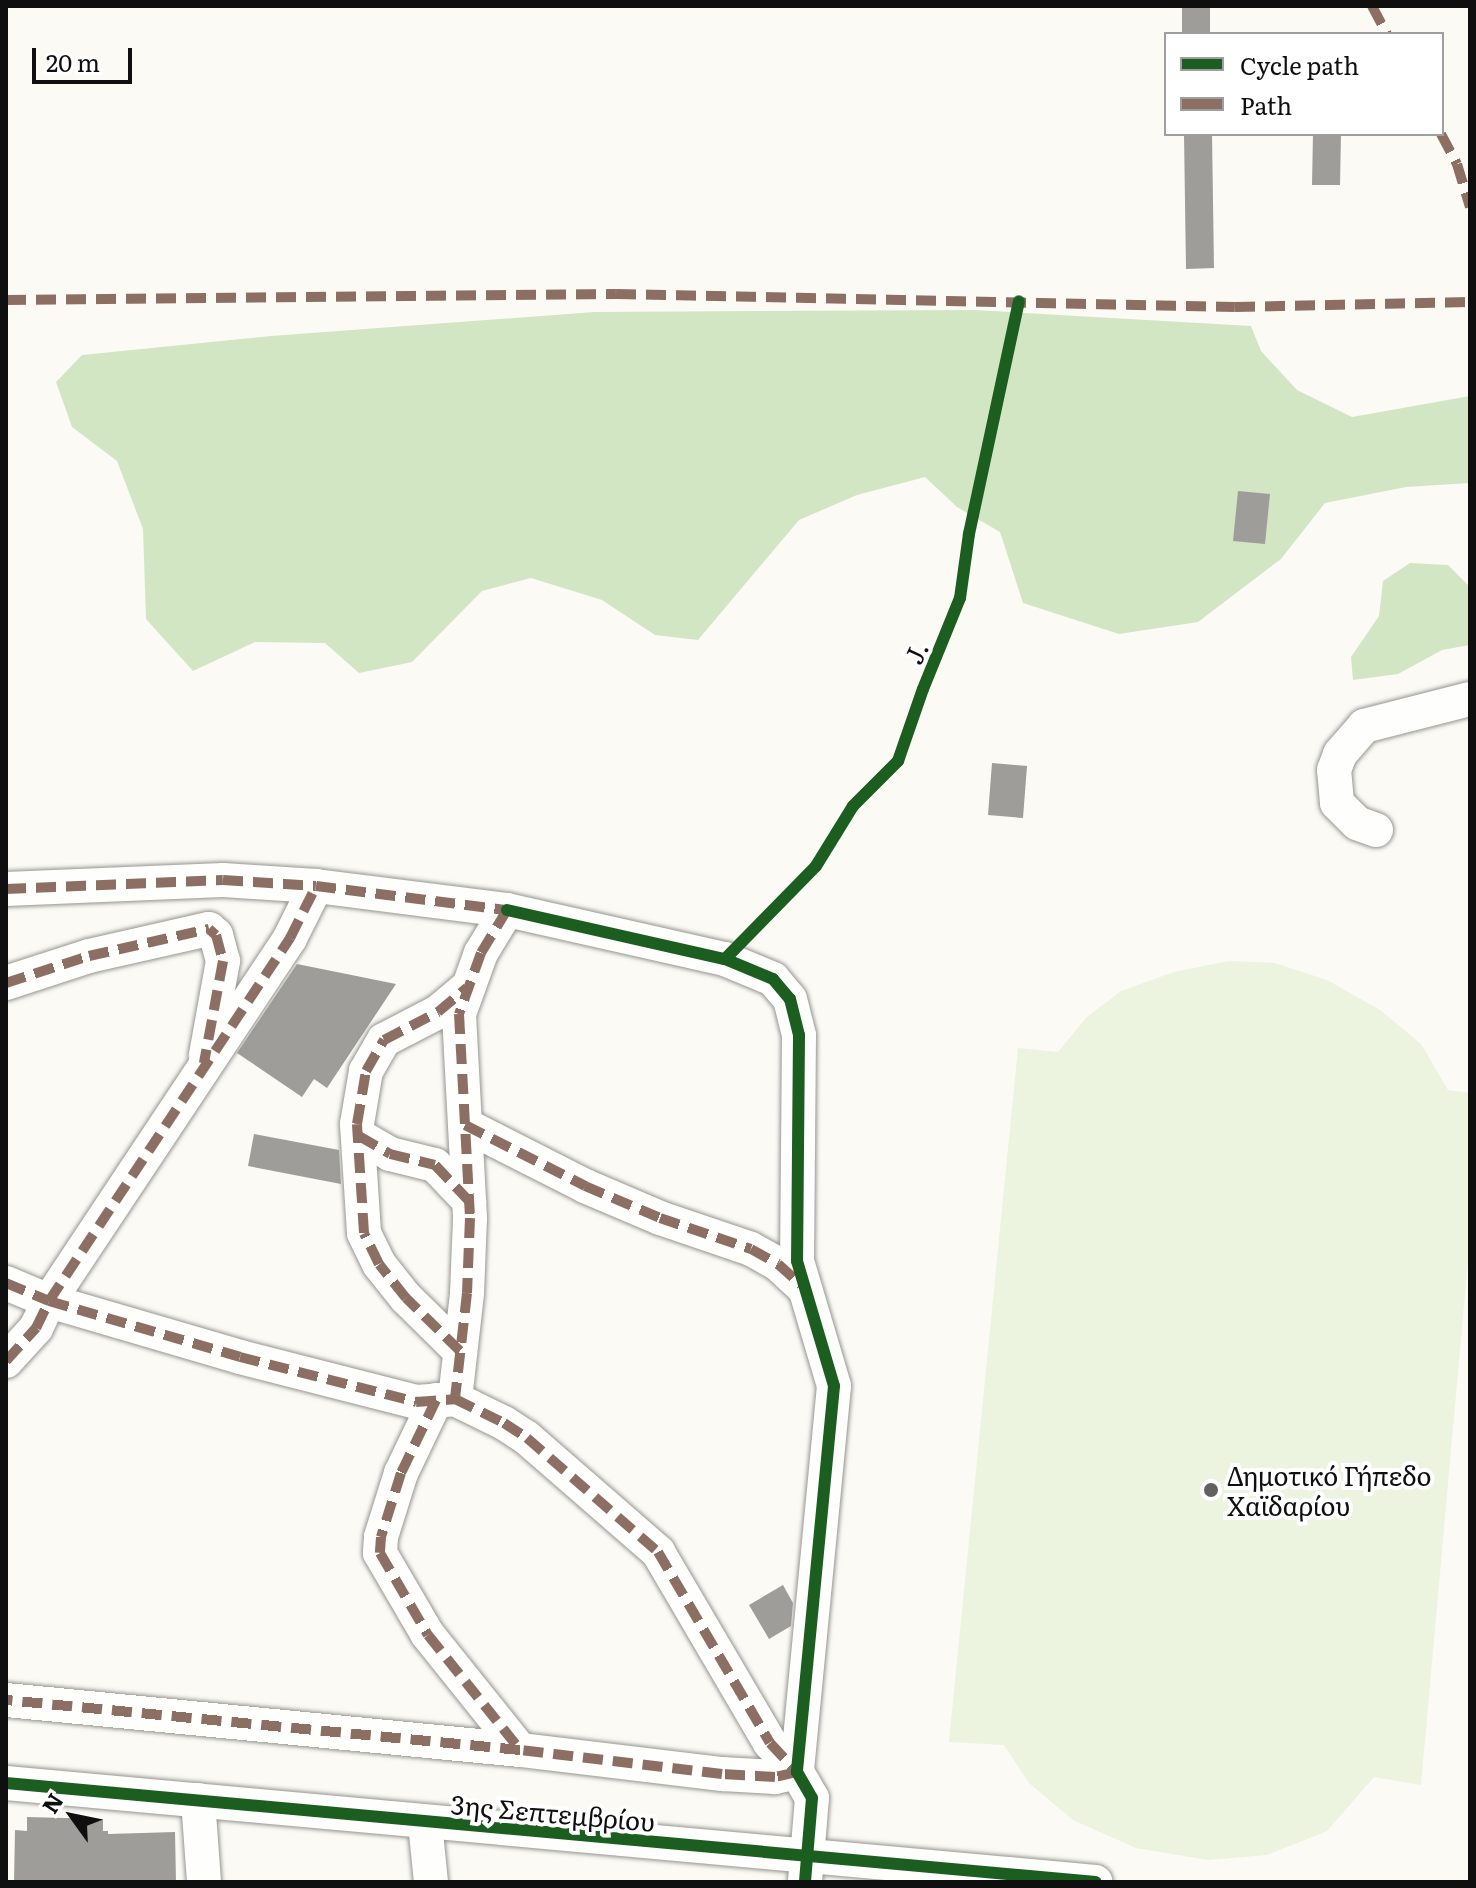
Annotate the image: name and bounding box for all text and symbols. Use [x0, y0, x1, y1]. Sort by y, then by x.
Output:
scale bar [36, 32, 136, 82]
legend [1164, 32, 1444, 136]
text: 20 m [46, 44, 100, 79]
text: Cycle path [1240, 47, 1359, 82]
text: Path [1240, 87, 1292, 122]
street label: J. [896, 636, 934, 668]
place label: Δημοτικό Γήπεδο Χαϊδαρίου [1227, 1459, 1432, 1520]
marker: Δημοτικό Γήπεδο Χαϊδαρίου [1202, 1481, 1220, 1499]
north arrow [32, 1776, 112, 1856]
text: N [33, 1786, 70, 1819]
street label: 3ης Σεπτεμβρίου [450, 1788, 656, 1836]

